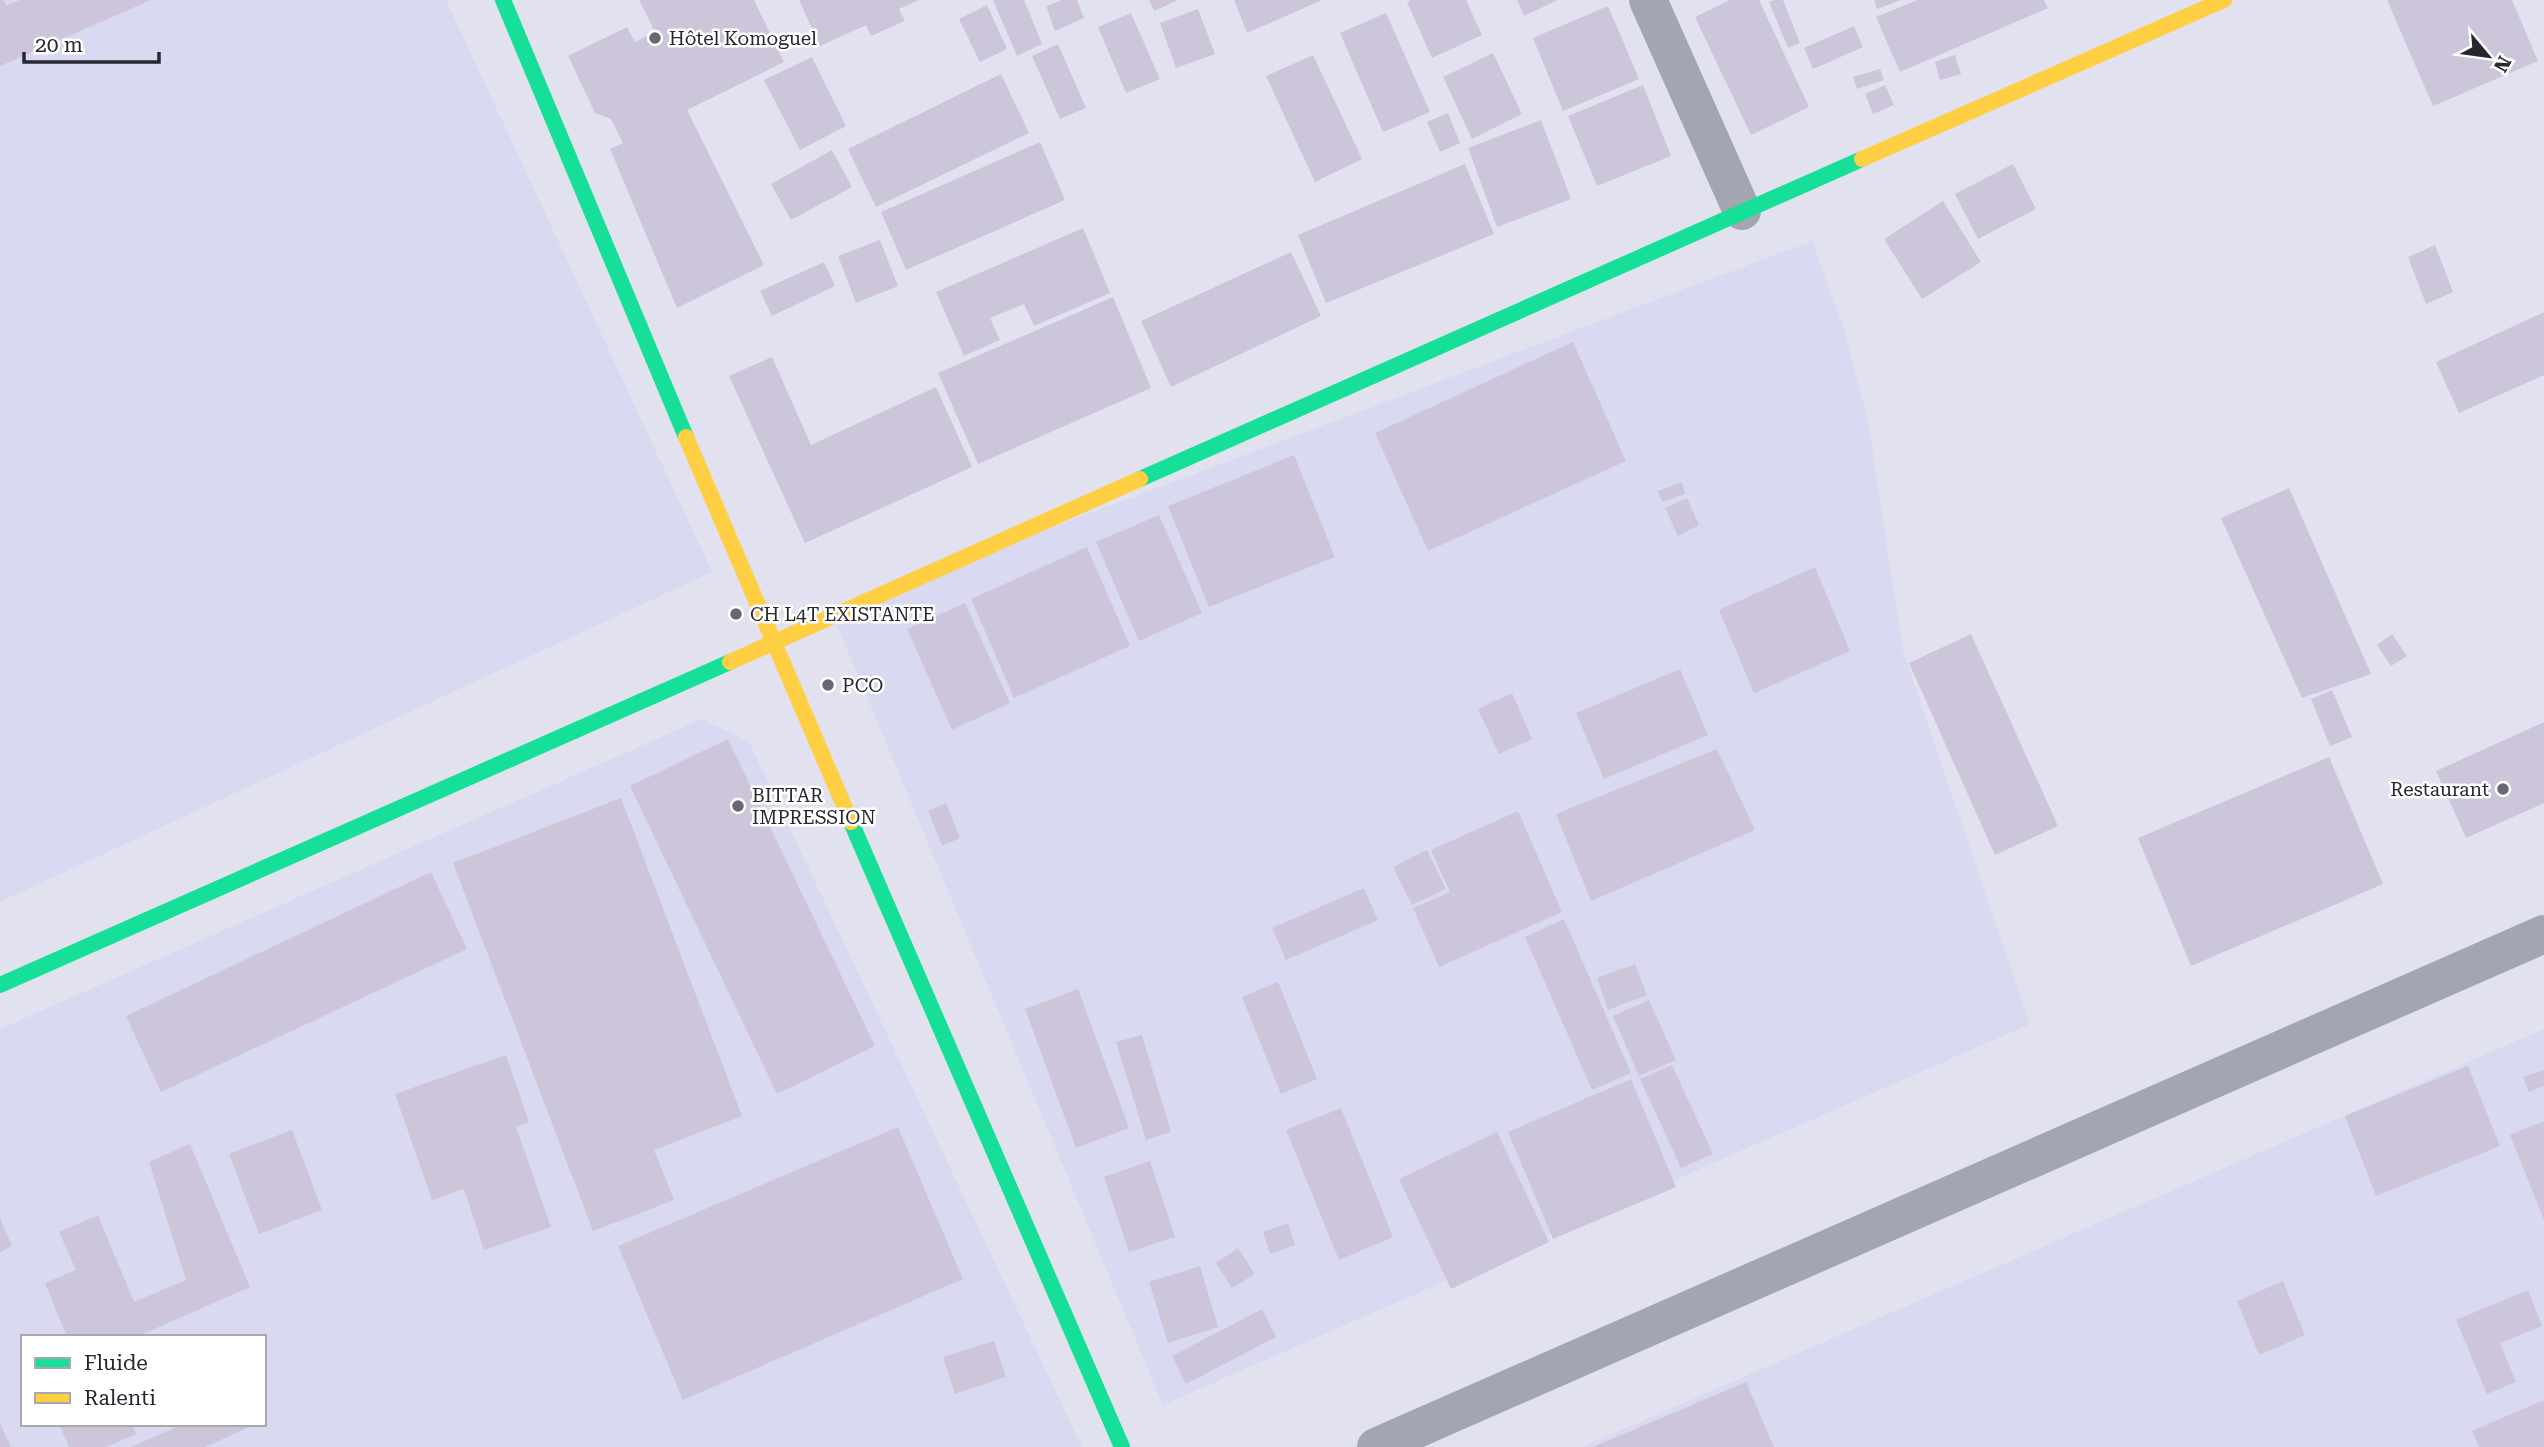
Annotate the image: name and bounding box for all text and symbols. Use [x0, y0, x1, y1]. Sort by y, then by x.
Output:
scale bar [24, 21, 159, 65]
north arrow [2453, 21, 2523, 91]
place label: Hôtel Komoguel [669, 27, 817, 50]
marker: Hôtel Komoguel [647, 30, 663, 46]
text: 20 m [35, 33, 83, 57]
text: N [2489, 52, 2516, 76]
place label: CH L4T EXISTANTE [750, 603, 934, 626]
marker: CH L4T EXISTANTE [728, 606, 744, 622]
place label: PCO [842, 674, 883, 697]
marker: PCO [820, 677, 836, 693]
place label: Restaurant [2390, 778, 2489, 801]
marker: Restaurant [2495, 781, 2511, 797]
place label: BITTAR IMPRESSION [752, 784, 876, 829]
marker: BITTAR IMPRESSION [730, 798, 746, 814]
legend [21, 1335, 266, 1426]
text: Fluide [84, 1351, 148, 1375]
text: Ralenti [84, 1386, 156, 1410]

